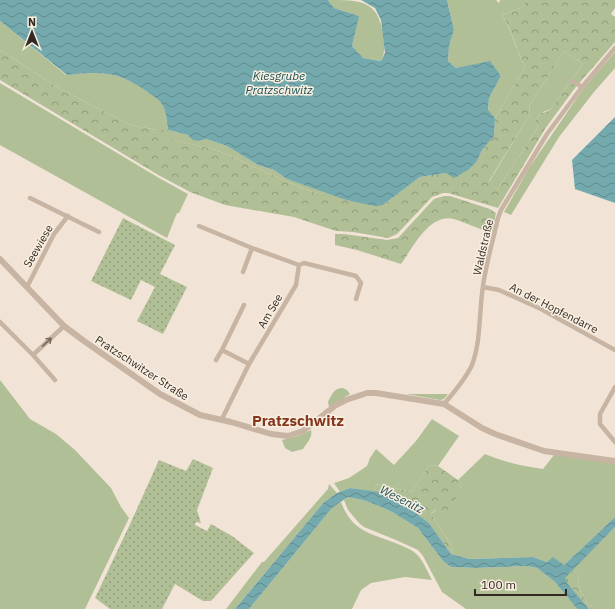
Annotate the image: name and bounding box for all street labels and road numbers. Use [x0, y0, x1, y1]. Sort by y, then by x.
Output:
street label: Waldstraße [470, 218, 496, 276]
street label: Seewiese [20, 222, 56, 270]
street label: An der Hopfendarre [507, 280, 601, 336]
street label: Am See [255, 291, 285, 331]
street label: Pratzschwitzer Straße [93, 333, 191, 403]

